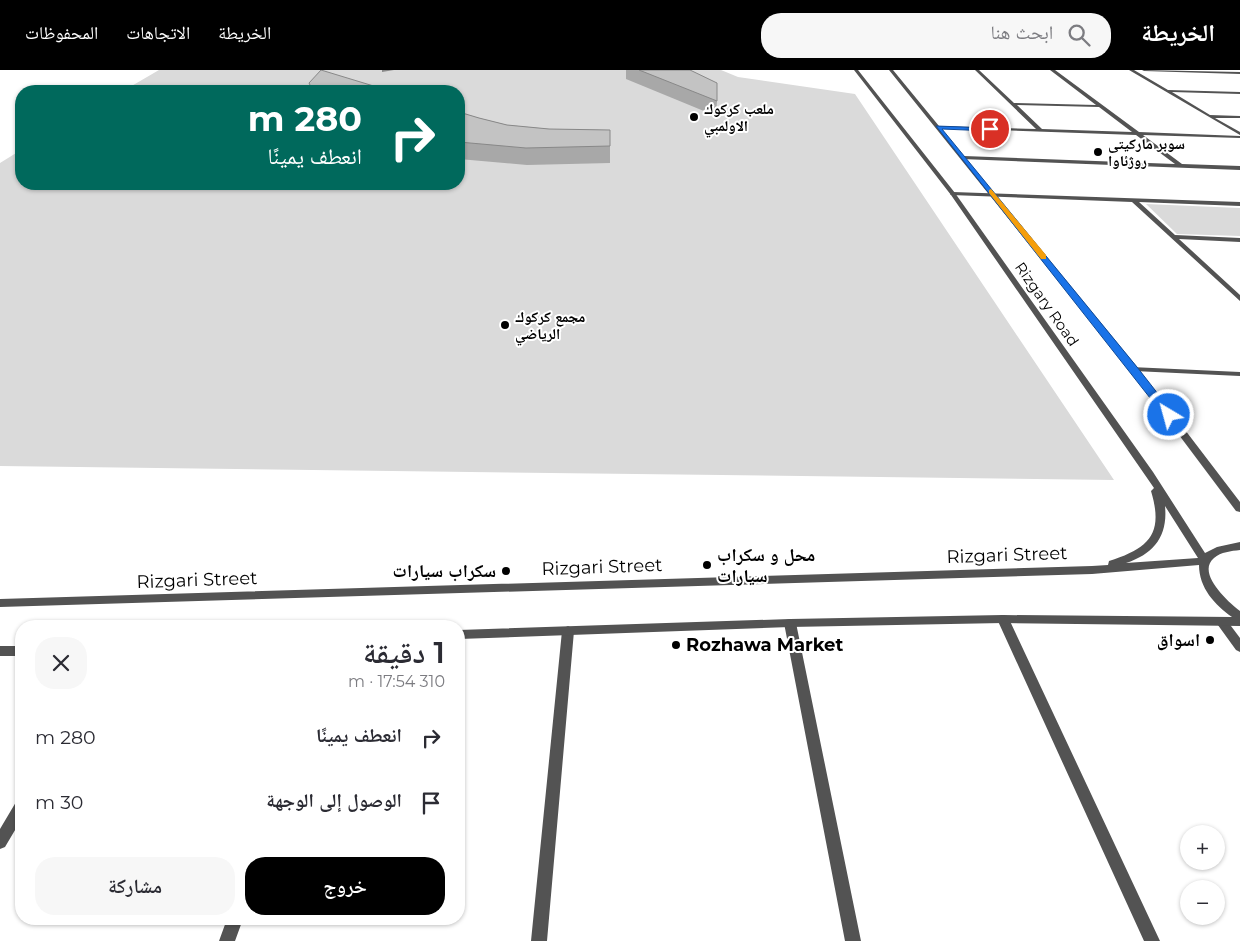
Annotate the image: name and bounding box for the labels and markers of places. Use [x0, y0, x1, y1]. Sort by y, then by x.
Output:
place label: ملعب كركوك الاولمبي [704, 99, 774, 137]
pin [969, 108, 1011, 150]
marker: ملعب كركوك الاولمبي [688, 111, 700, 123]
place label: سوبر ماركيتى روژئاوا [1108, 134, 1185, 170]
marker: سوبر ماركيتى روژئاوا [1092, 146, 1104, 158]
place label: مجمع كركوك الرياضي [515, 307, 585, 345]
marker: مجمع كركوك الرياضي [499, 319, 511, 331]
place label: محل و سكراب سيارات [717, 544, 815, 587]
marker: محل و سكراب سيارات [701, 559, 713, 571]
place label: سكراب سيارات [393, 560, 496, 582]
marker: سكراب سيارات [500, 565, 512, 577]
place label: اسواق [1157, 629, 1200, 651]
place label: Rozhawa Market [686, 634, 843, 656]
marker: اسواق [1204, 634, 1216, 646]
marker: Rozhawa Market [670, 639, 682, 651]

